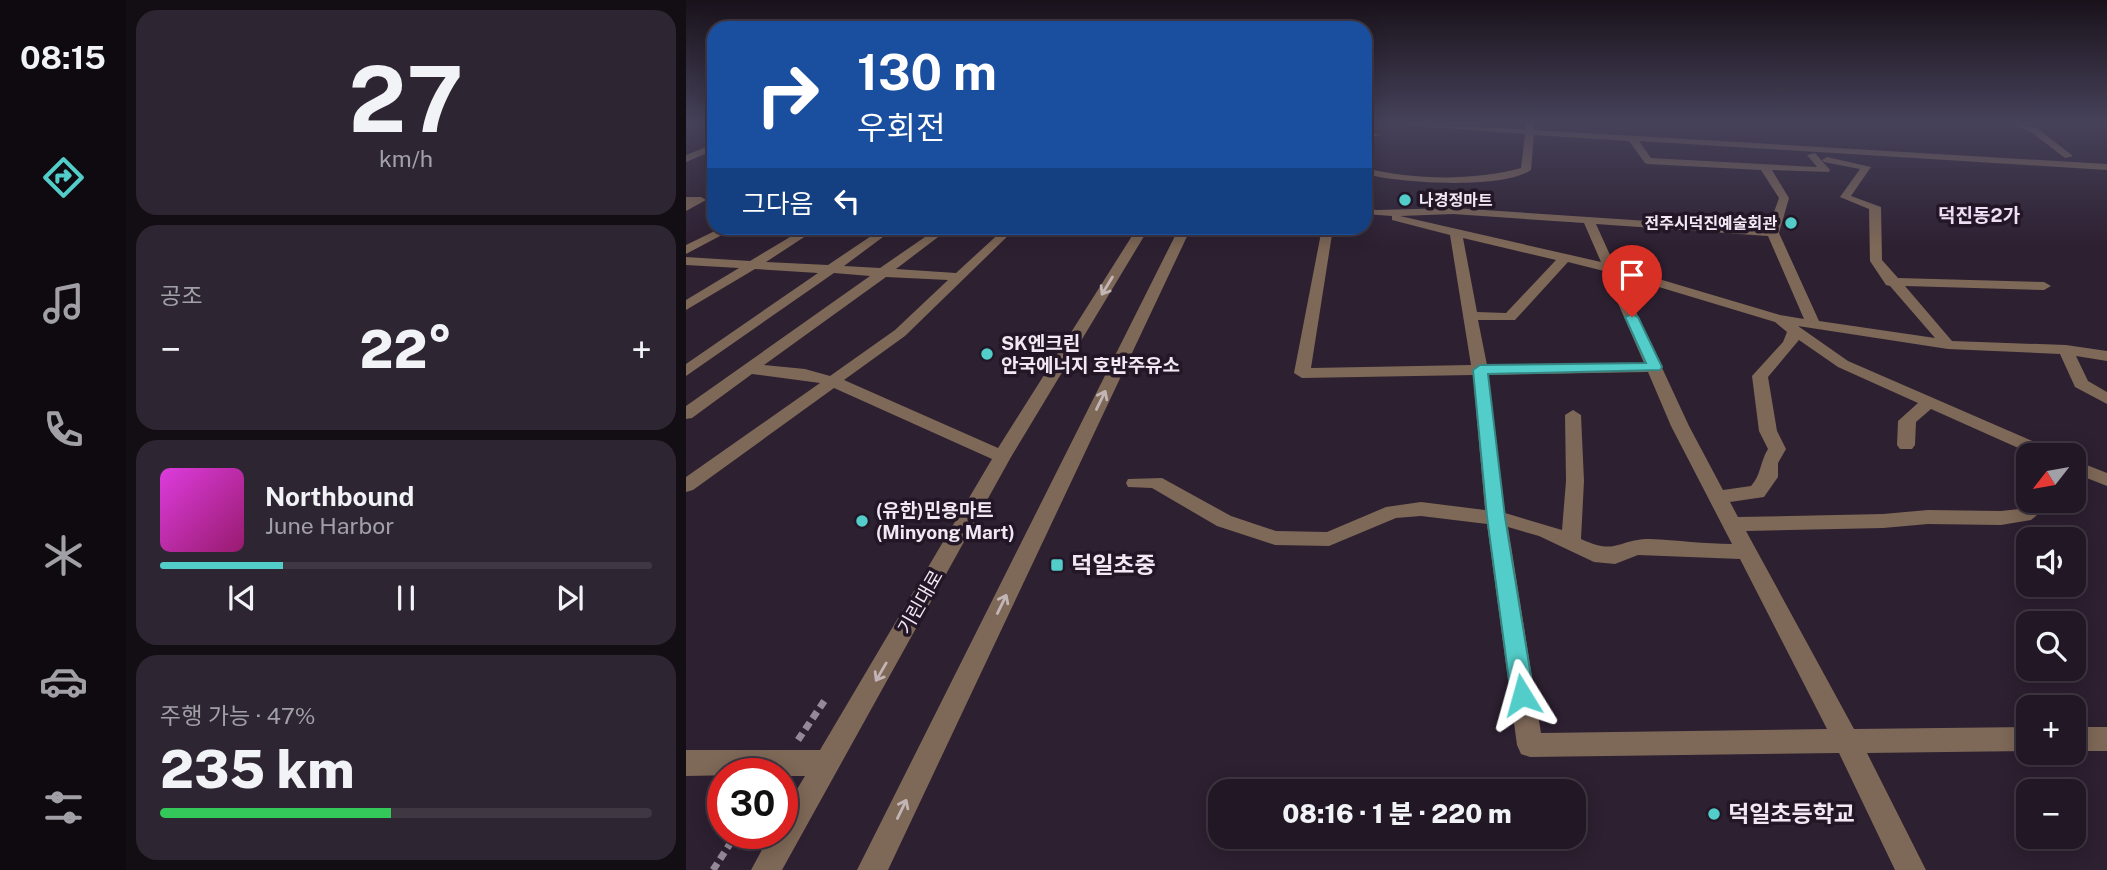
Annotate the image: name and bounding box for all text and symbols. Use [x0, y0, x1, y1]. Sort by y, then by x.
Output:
text: 08:15 [20, 39, 106, 76]
text: 130 m [857, 43, 997, 101]
text: 27 [349, 46, 463, 152]
icon: right [742, 49, 833, 140]
text: 우회전 [857, 109, 945, 146]
text: km/h [379, 145, 433, 172]
icon: directions [39, 153, 88, 202]
icon: left [828, 182, 866, 220]
text: 그다음 [742, 188, 814, 219]
place label: 나경정마트 [1419, 191, 1493, 210]
marker: 나경정마트 [1397, 192, 1413, 208]
district label: 덕진동2가 [1938, 204, 2021, 226]
place label: 전주시덕진예술회관 [1645, 214, 1777, 233]
marker: 전주시덕진예술회관 [1783, 215, 1799, 231]
pin [1602, 245, 1662, 317]
icon: arrive [1613, 256, 1651, 294]
one-way arrow [1100, 275, 1114, 295]
icon: music [39, 279, 88, 328]
text: 공조 [160, 282, 202, 309]
text: 22° [360, 319, 452, 380]
text: − [160, 327, 181, 372]
text: + [631, 327, 652, 372]
place label: SK엔크린 안국에너지 호반주유소 [1001, 332, 1180, 376]
marker: SK엔크린 안국에너지 호반주유소 [979, 346, 995, 362]
one-way arrow [1095, 390, 1109, 411]
icon: phone [39, 405, 88, 454]
north arrow [2016, 443, 2086, 513]
map controls [2016, 443, 2086, 849]
text: Northbound [265, 481, 414, 512]
place label: (유한)민용마트 (Minyong Mart) [876, 499, 1015, 543]
text: June Harbor [265, 512, 394, 539]
marker: (유한)민용마트 (Minyong Mart) [854, 513, 870, 529]
button: sound [2016, 527, 2086, 597]
icon: climate [39, 531, 88, 580]
place label: 덕일초중 [1071, 551, 1156, 578]
marker: 덕일초중 [1049, 557, 1065, 573]
street label: 기린대로 [893, 566, 947, 638]
icon: previous [223, 579, 261, 617]
icon: pause [387, 579, 425, 617]
icon: next [551, 579, 589, 617]
one-way arrow [995, 594, 1009, 615]
button: search [2016, 611, 2086, 681]
icon: car [39, 657, 88, 706]
position arrow [1485, 658, 1559, 732]
one-way arrow [874, 661, 887, 682]
button: + [2016, 695, 2086, 765]
text: 주행 가능 · 47% [160, 702, 316, 729]
text: 235 km [160, 739, 354, 800]
speed limit sign: 30 [707, 758, 798, 849]
button: − [2016, 779, 2086, 849]
icon: filters [39, 783, 88, 832]
text: 08:16 · 1 분 · 220 m [1282, 798, 1512, 829]
one-way arrow [896, 799, 909, 820]
place label: 덕일초등학교 [1728, 800, 1855, 827]
marker: 덕일초등학교 [1706, 806, 1722, 822]

